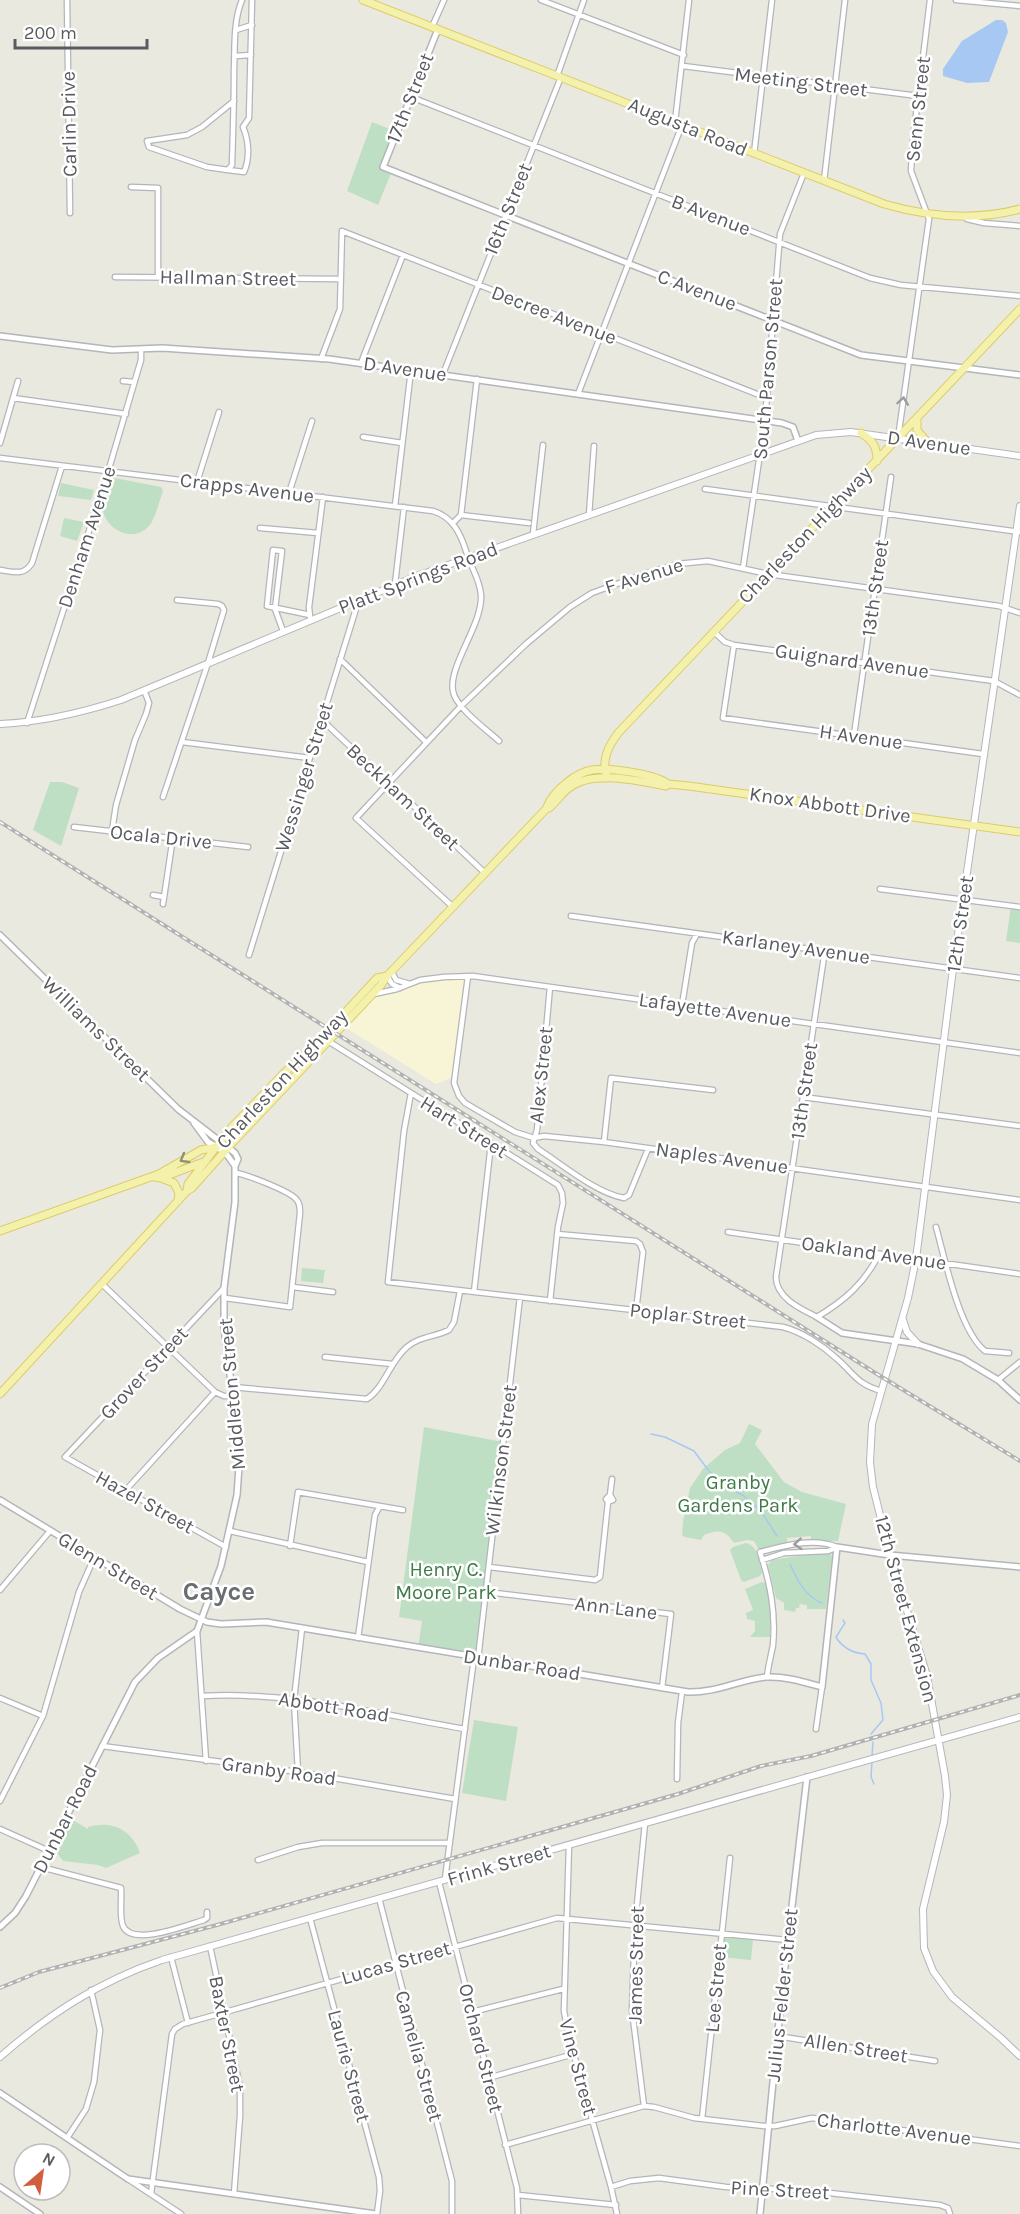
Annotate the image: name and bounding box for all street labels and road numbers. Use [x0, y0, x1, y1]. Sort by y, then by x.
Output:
street label: 17th Street [381, 49, 439, 146]
street label: Senn Street [901, 55, 935, 163]
street label: Meeting Street [733, 62, 869, 102]
street label: Carlin Drive [57, 71, 81, 177]
street label: Augusta Road [625, 93, 751, 161]
street label: 16th Street [479, 159, 537, 258]
street label: B Avenue [668, 189, 754, 241]
street label: C Avenue [654, 264, 740, 316]
street label: Hallman Street [159, 265, 297, 291]
street label: South Parson Street [749, 277, 787, 461]
street label: Decree Avenue [488, 281, 620, 349]
street label: D Avenue [362, 352, 448, 386]
street label: D Avenue [886, 426, 972, 460]
street label: Charleston Highway [734, 462, 876, 608]
street label: Denham Avenue [53, 463, 121, 611]
street label: Crapps Avenue [179, 468, 315, 508]
street label: Platt Springs Road [335, 537, 501, 619]
street label: 13th Street [857, 538, 893, 638]
street label: F Avenue [602, 553, 686, 599]
street label: Guignard Avenue [774, 639, 930, 683]
street label: Wessinger Street [270, 699, 338, 854]
street label: H Avenue [818, 720, 904, 754]
street label: Beckham Street [342, 739, 464, 855]
street label: Knox Abbott Drive [748, 782, 912, 828]
street label: Ocala Drive [109, 820, 213, 854]
street label: 12th Street [942, 874, 978, 974]
street label: Karlaney Avenue [721, 925, 871, 969]
street label: Williams Street [37, 972, 155, 1087]
street label: Lafayette Avenue [637, 988, 793, 1032]
street label: Charleston Highway [212, 1005, 352, 1153]
street label: Alex Street [524, 1025, 558, 1125]
street label: 13th Street [786, 1041, 822, 1141]
street label: Hart Street [416, 1091, 512, 1163]
street label: Naples Avenue [654, 1137, 790, 1179]
street label: Oakland Avenue [800, 1231, 948, 1275]
street label: Poplar Street [629, 1298, 748, 1334]
street label: Middleton Street [214, 1316, 250, 1471]
street label: Grover Street [95, 1322, 193, 1424]
street label: Wilkinson Street [480, 1383, 522, 1537]
street label: Hazel Street [92, 1465, 199, 1539]
street label: 12th Street Extension [870, 1513, 942, 1705]
street label: Glenn Street [54, 1527, 163, 1605]
street label: Ann Lane [573, 1592, 659, 1624]
street label: Dunbar Road [462, 1644, 582, 1686]
street label: Abbott Road [277, 1687, 391, 1727]
street label: Granby Road [220, 1752, 338, 1790]
street label: Dunbar Road [28, 1761, 102, 1877]
street label: Frink Street [445, 1839, 554, 1891]
street label: James Street [623, 1905, 649, 2024]
street label: Julius Felder Street [761, 1907, 803, 2083]
street label: Lucas Street [339, 1936, 454, 1990]
street label: Lee Street [701, 1942, 731, 2034]
street label: Baxter Street [204, 1974, 250, 2095]
street label: Orchard Street [454, 1981, 508, 2115]
street label: Camelia Street [390, 1988, 448, 2124]
street label: Laurie Street [323, 2007, 375, 2125]
street label: Vine Street [554, 2016, 602, 2118]
street label: Allen Street [803, 2028, 910, 2068]
street label: Charlotte Avenue [816, 2108, 972, 2150]
street label: Pine Street [730, 2176, 831, 2204]

